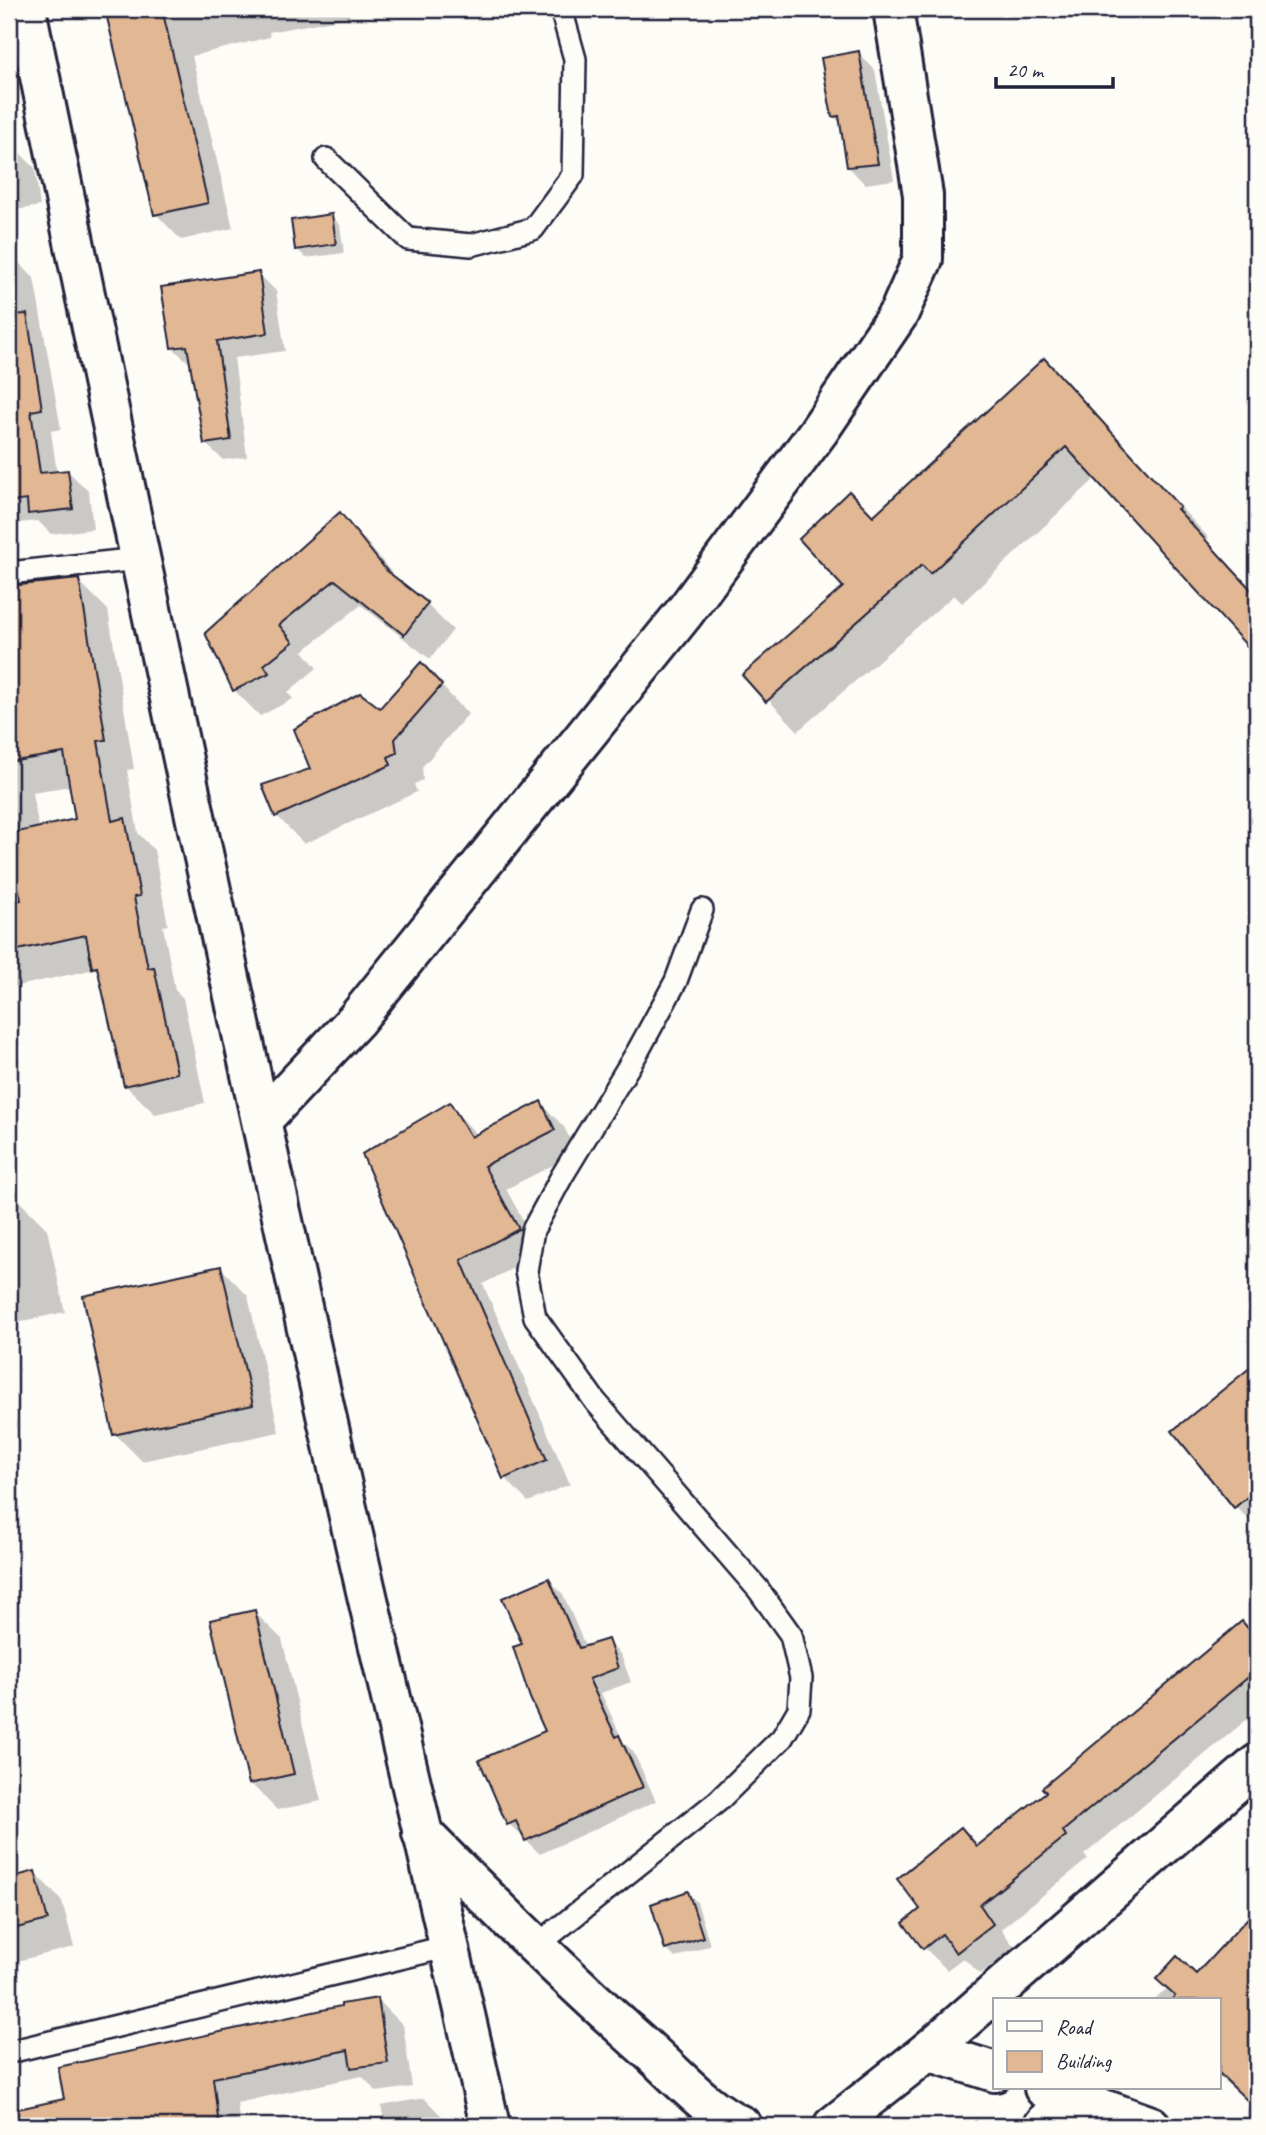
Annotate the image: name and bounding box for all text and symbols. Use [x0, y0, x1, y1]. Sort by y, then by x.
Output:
scale bar [996, 46, 1114, 90]
text: 20 m [1007, 57, 1045, 83]
legend [993, 1998, 1220, 2090]
text: Road [1056, 2014, 1095, 2040]
text: Building [1056, 2048, 1113, 2074]

